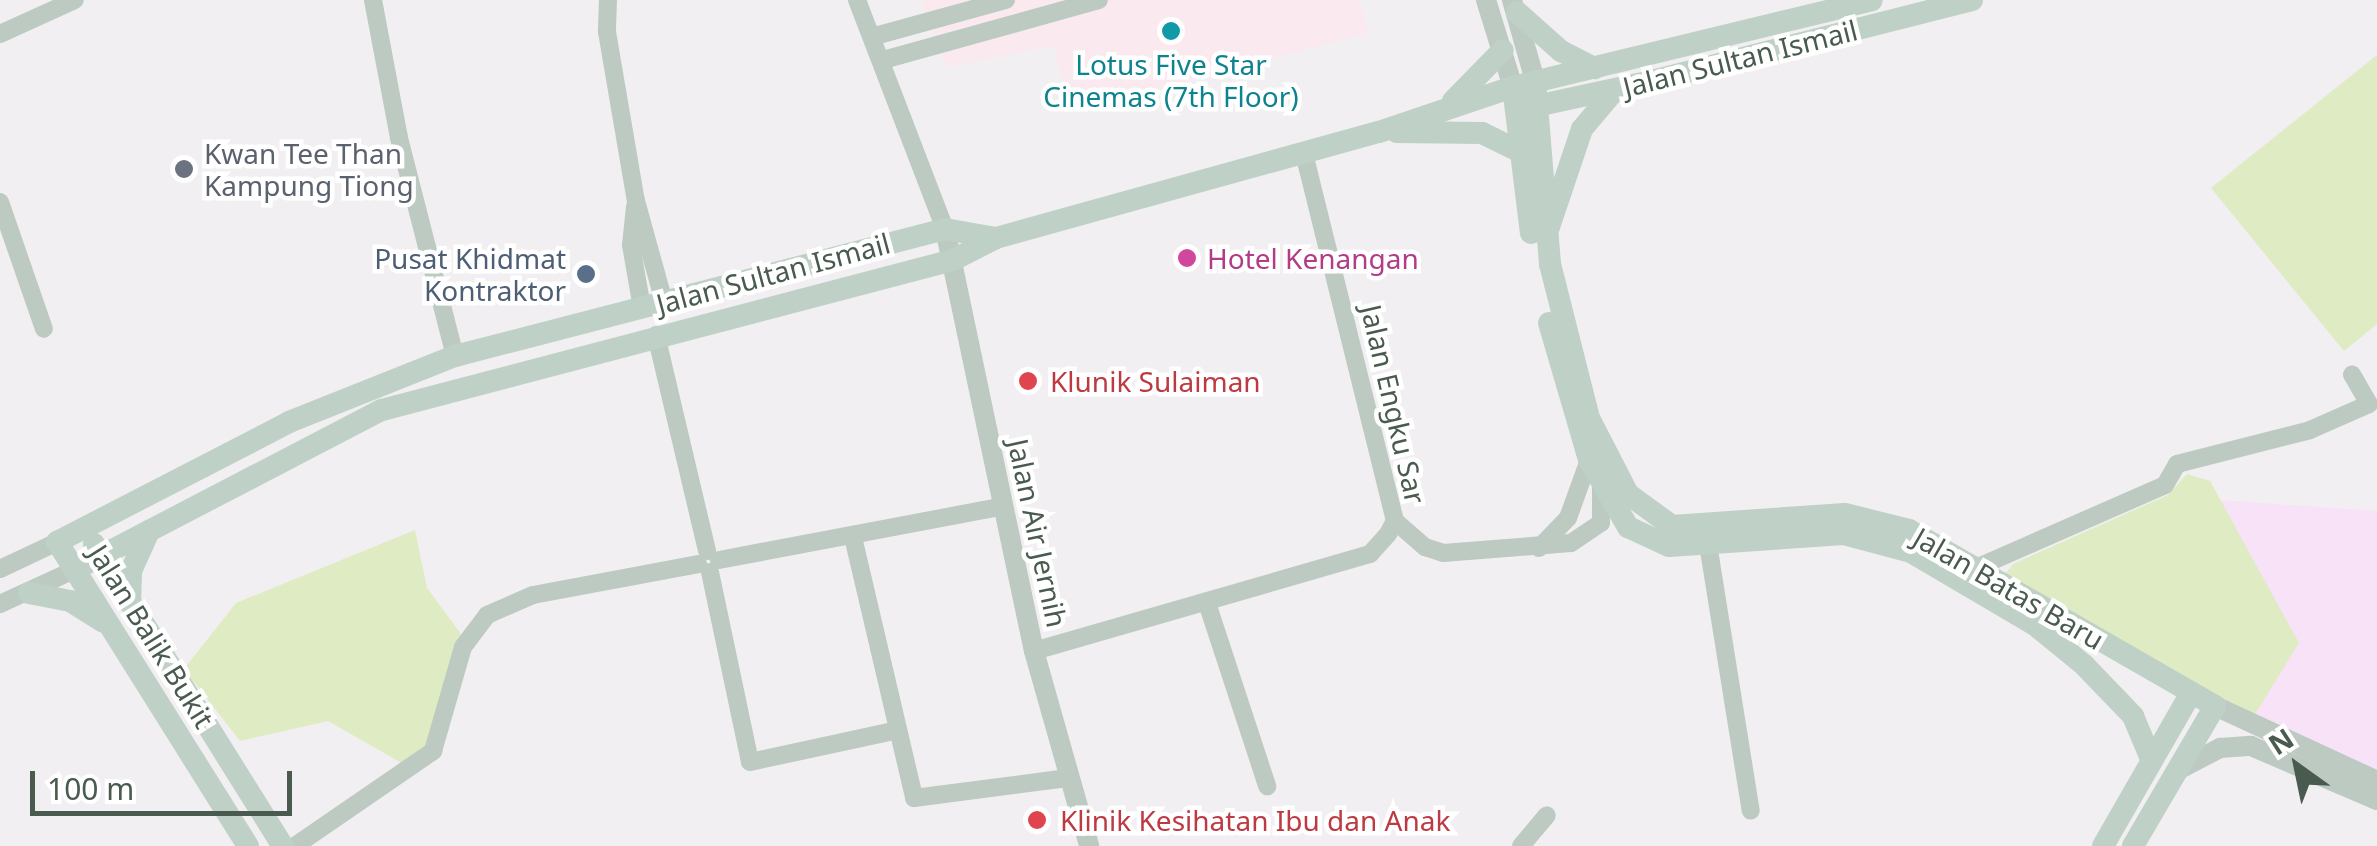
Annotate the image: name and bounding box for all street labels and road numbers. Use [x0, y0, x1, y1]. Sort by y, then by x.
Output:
street label: Jalan Sultan Ismail [1619, 13, 1861, 103]
street label: Jalan Sultan Ismail [653, 226, 893, 320]
street label: Jalan Engku Sar [1355, 301, 1433, 507]
street label: Jalan Air Jernih [1002, 436, 1074, 630]
street label: Jalan Batas Baru [1908, 520, 2110, 656]
street label: Jalan Balik Bukit [82, 538, 222, 734]

